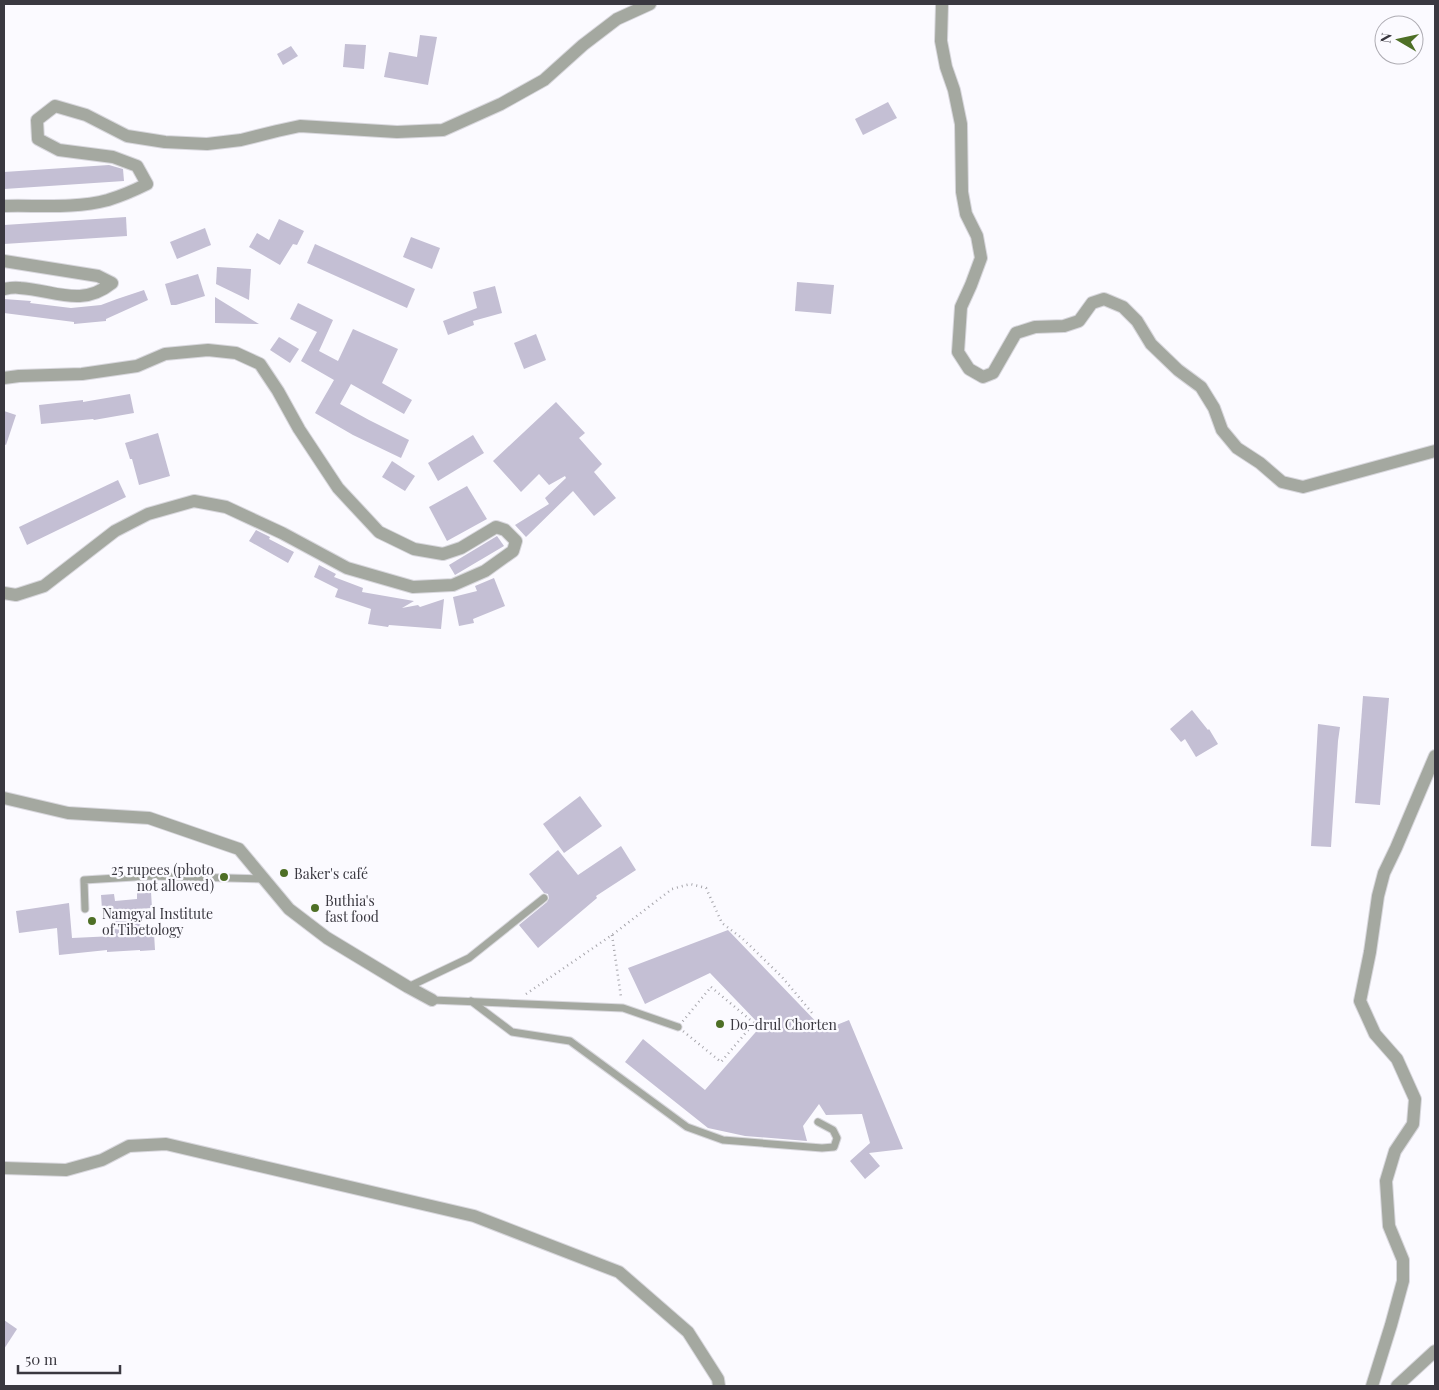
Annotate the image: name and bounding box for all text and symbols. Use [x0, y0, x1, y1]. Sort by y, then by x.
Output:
north arrow [1374, 15, 1424, 65]
text: N [1375, 31, 1396, 44]
place label: 25 rupees (photo not allowed) [111, 860, 214, 895]
place label: Baker's café [294, 864, 368, 883]
marker: Baker's café [278, 867, 290, 879]
marker: 25 rupees (photo not allowed) [218, 871, 230, 883]
place label: Buthia's fast food [325, 891, 379, 926]
marker: Buthia's fast food [309, 902, 321, 914]
place label: Namgyal Institute of Tibetology [102, 904, 213, 939]
marker: Namgyal Institute of Tibetology [86, 915, 98, 927]
place label: Do-drul Chorten [730, 1015, 838, 1034]
marker: Do-drul Chorten [714, 1018, 726, 1030]
scale bar [18, 1342, 120, 1374]
text: 50 m [25, 1349, 58, 1369]

